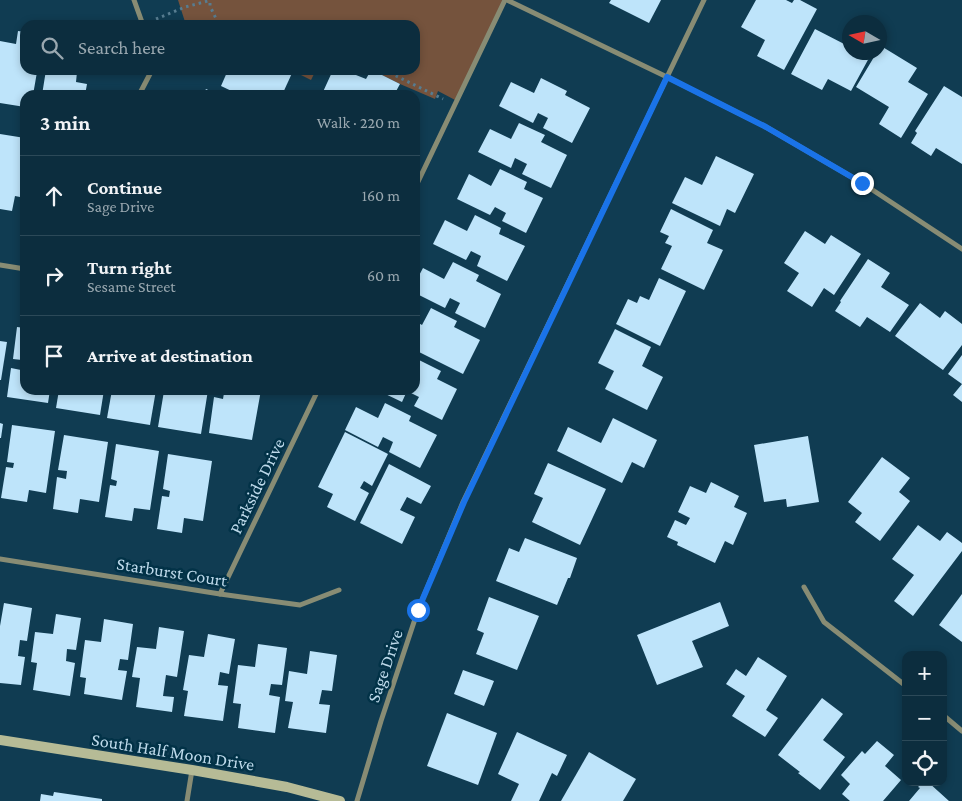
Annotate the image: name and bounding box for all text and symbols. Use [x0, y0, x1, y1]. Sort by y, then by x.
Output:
north arrow [842, 15, 887, 60]
search box [20, 20, 420, 75]
icon: search [38, 34, 66, 62]
text: Search here [78, 37, 165, 58]
text: 3 min [40, 111, 90, 135]
text: Walk · 220 m [317, 114, 400, 131]
route end [851, 172, 874, 195]
text: Continue [87, 177, 162, 198]
icon: ahead [40, 182, 68, 210]
text: 160 m [362, 187, 400, 204]
text: Sage Drive [87, 198, 154, 215]
text: Turn right [87, 257, 172, 278]
icon: right [40, 262, 68, 290]
text: 60 m [367, 267, 400, 284]
text: Sesame Street [87, 278, 176, 295]
icon: arrive [40, 342, 68, 370]
text: Arrive at destination [87, 345, 253, 366]
street label: Parkside Drive [225, 435, 289, 537]
street label: Starburst Court [115, 553, 230, 591]
route start [407, 599, 430, 622]
street label: Sage Drive [363, 627, 407, 705]
map controls [902, 651, 947, 786]
button: + [902, 651, 947, 696]
button: − [902, 696, 947, 741]
street label: South Half Moon Drive [90, 729, 256, 775]
button: locate [902, 741, 947, 786]

